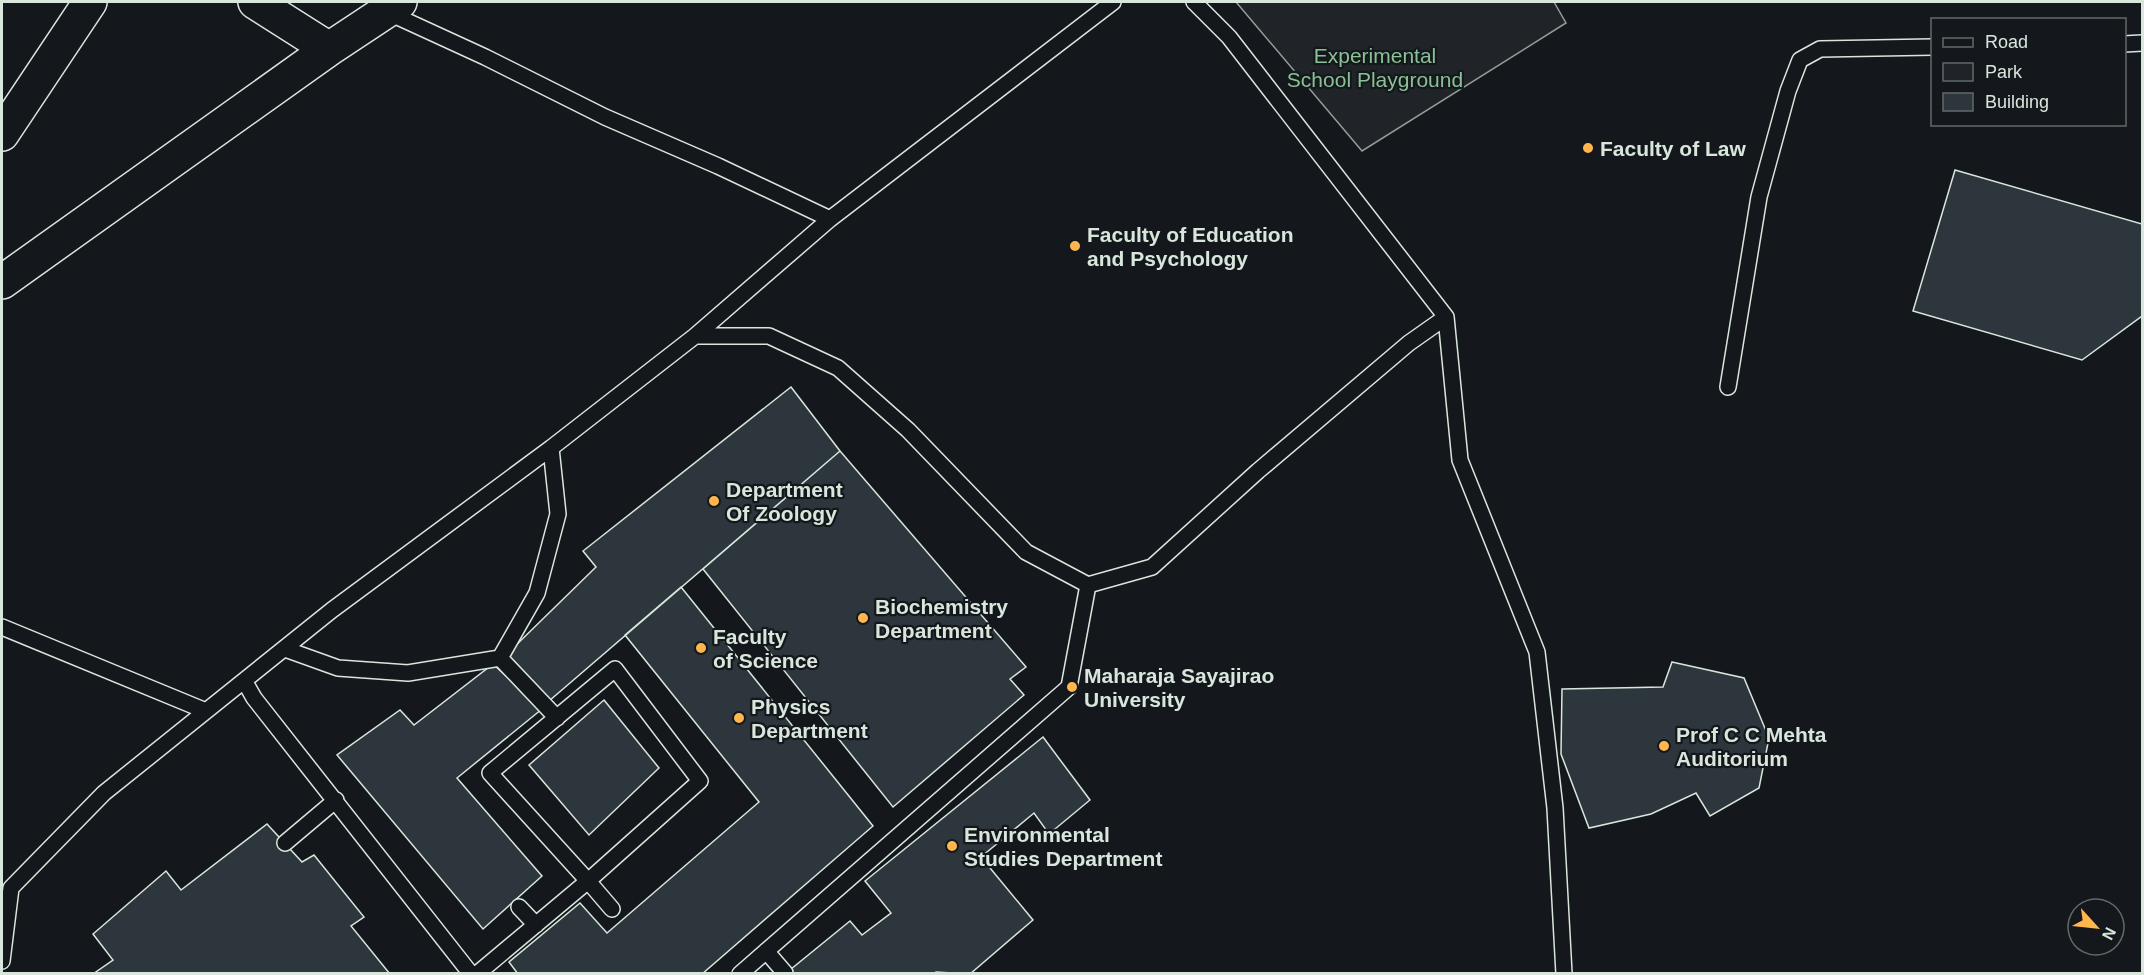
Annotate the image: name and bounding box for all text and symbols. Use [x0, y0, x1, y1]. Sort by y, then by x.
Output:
legend [1931, 18, 2126, 126]
text: Road [1985, 32, 2028, 52]
park label: Experimental School Playground [1287, 44, 1463, 91]
text: Park [1985, 62, 2023, 82]
text: Building [1985, 92, 2049, 112]
place label: Faculty of Law [1600, 137, 1747, 160]
marker: Faculty of Law [1581, 141, 1595, 155]
place label: Faculty of Education and Psychology [1087, 223, 1294, 270]
marker: Faculty of Education and Psychology [1068, 239, 1082, 253]
place label: Department Of Zoology [726, 478, 843, 525]
marker: Department Of Zoology [707, 494, 721, 508]
place label: Biochemistry Department [875, 595, 1008, 642]
marker: Biochemistry Department [856, 611, 870, 625]
place label: Faculty of Science [713, 625, 818, 672]
marker: Faculty of Science [694, 641, 708, 655]
place label: Maharaja Sayajirao University [1084, 664, 1274, 711]
marker: Maharaja Sayajirao University [1065, 680, 1079, 694]
place label: Physics Department [751, 695, 868, 742]
marker: Physics Department [732, 711, 746, 725]
place label: Prof C C Mehta Auditorium [1676, 723, 1827, 770]
marker: Prof C C Mehta Auditorium [1657, 739, 1671, 753]
place label: Environmental Studies Department [964, 823, 1162, 870]
marker: Environmental Studies Department [945, 839, 959, 853]
north arrow [2066, 897, 2126, 957]
text: N [2099, 925, 2119, 943]

